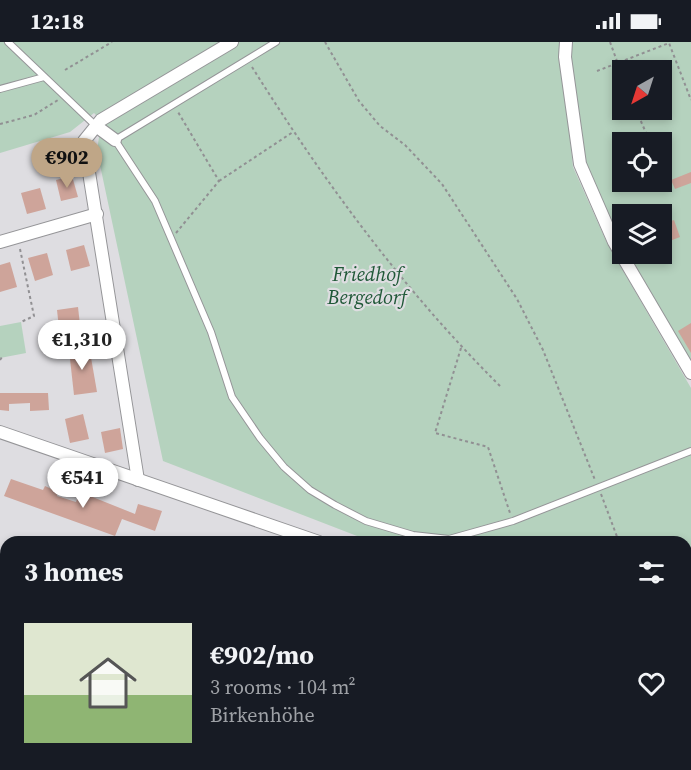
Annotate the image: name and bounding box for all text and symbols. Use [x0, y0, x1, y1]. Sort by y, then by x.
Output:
text: 12:18 [30, 6, 84, 36]
north arrow [612, 60, 672, 120]
map controls [612, 60, 672, 264]
button: locate [612, 132, 672, 192]
pin: €902 [31, 138, 103, 189]
text: €902 [45, 143, 89, 171]
button: layers [612, 204, 672, 264]
park label: Friedhof Bergedorf [326, 260, 411, 311]
pin: €1,310 [33, 320, 131, 371]
text: €1,310 [52, 325, 112, 353]
pin: €541 [47, 458, 119, 509]
text: €541 [61, 463, 105, 491]
text: 3 homes [24, 554, 123, 590]
icon: filters [635, 556, 668, 589]
text: €902/mo [210, 637, 314, 673]
icon: home [72, 647, 144, 719]
icon: heart [635, 667, 668, 700]
text: 3 rooms · 104 m² [210, 673, 356, 701]
text: Birkenhöhe [210, 701, 315, 729]

